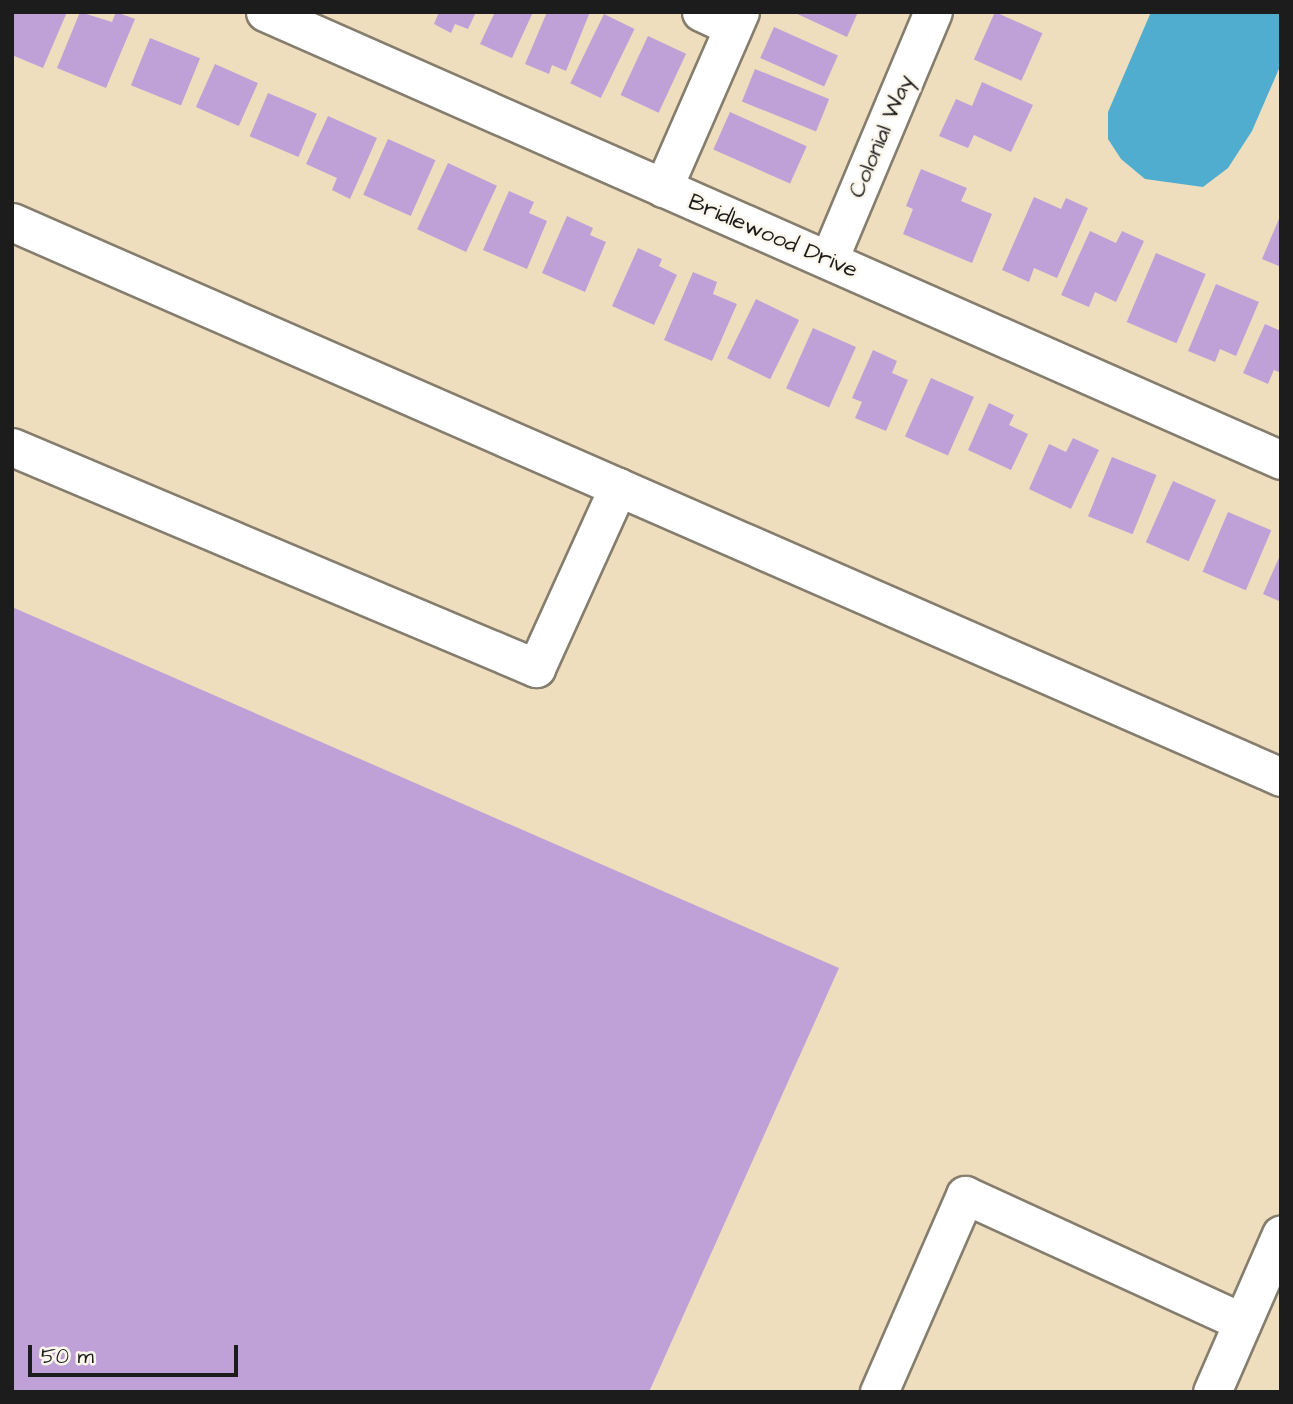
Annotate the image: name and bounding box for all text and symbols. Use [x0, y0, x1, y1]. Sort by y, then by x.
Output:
street label: Colonial Way [843, 70, 919, 202]
street label: Bridlewood Drive [684, 188, 862, 284]
scale bar [32, 1330, 242, 1374]
text: 50 m [41, 1342, 94, 1371]

